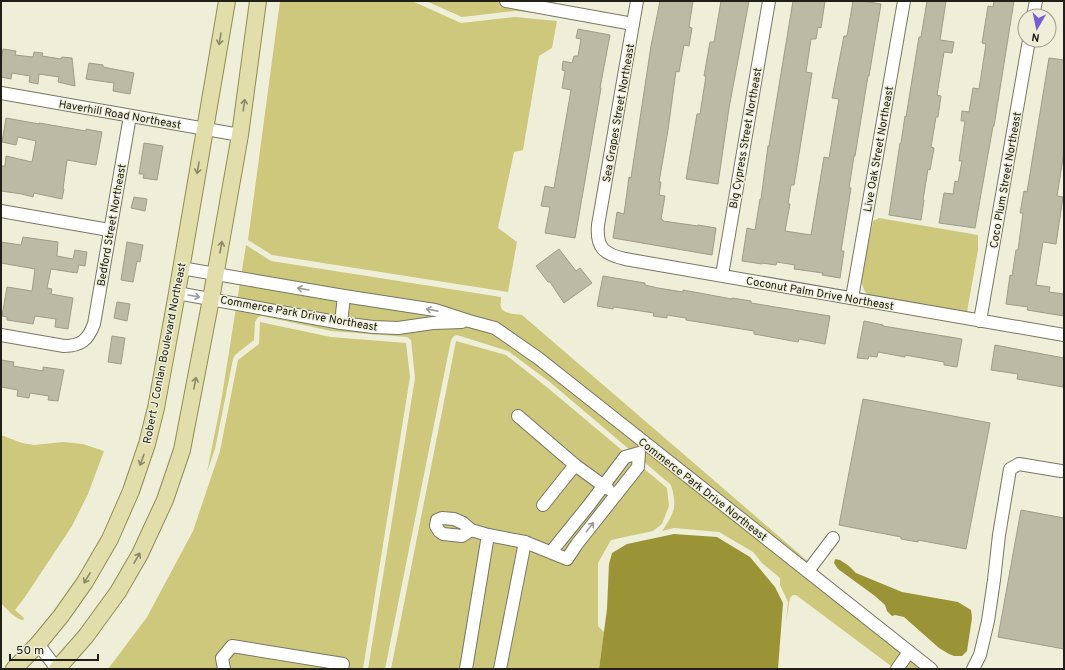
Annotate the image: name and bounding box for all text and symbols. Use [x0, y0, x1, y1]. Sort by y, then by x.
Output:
north arrow [1017, 8, 1057, 48]
text: N [1031, 29, 1041, 44]
one-way arrow [216, 33, 224, 46]
street label: Sea Grapes Street Northeast [600, 43, 638, 184]
street label: Big Cypress Street Northeast [727, 67, 765, 210]
street label: Live Oak Street Northeast [861, 85, 897, 213]
street label: Haverhill Road Northeast [58, 97, 182, 133]
one-way arrow [240, 98, 248, 111]
street label: Coco Plum Street Northeast [987, 111, 1025, 249]
one-way arrow [194, 161, 202, 174]
street label: Bedford Street Northeast [94, 163, 130, 288]
one-way arrow [217, 240, 225, 253]
street label: Robert J Conlan Boulevard Northeast [141, 261, 189, 445]
street label: Coconut Palm Drive Northeast [745, 274, 895, 314]
one-way arrow [297, 285, 310, 293]
one-way arrow [187, 292, 200, 300]
street label: Commerce Park Drive Northeast [219, 293, 379, 335]
one-way arrow [425, 305, 438, 313]
one-way arrow [191, 377, 199, 390]
street label: Commerce Park Drive Northeast [635, 435, 770, 544]
one-way arrow [138, 453, 145, 466]
one-way arrow [585, 522, 594, 533]
one-way arrow [134, 552, 142, 564]
one-way arrow [83, 572, 91, 584]
scale bar [10, 636, 98, 662]
text: 50 m [16, 643, 44, 659]

